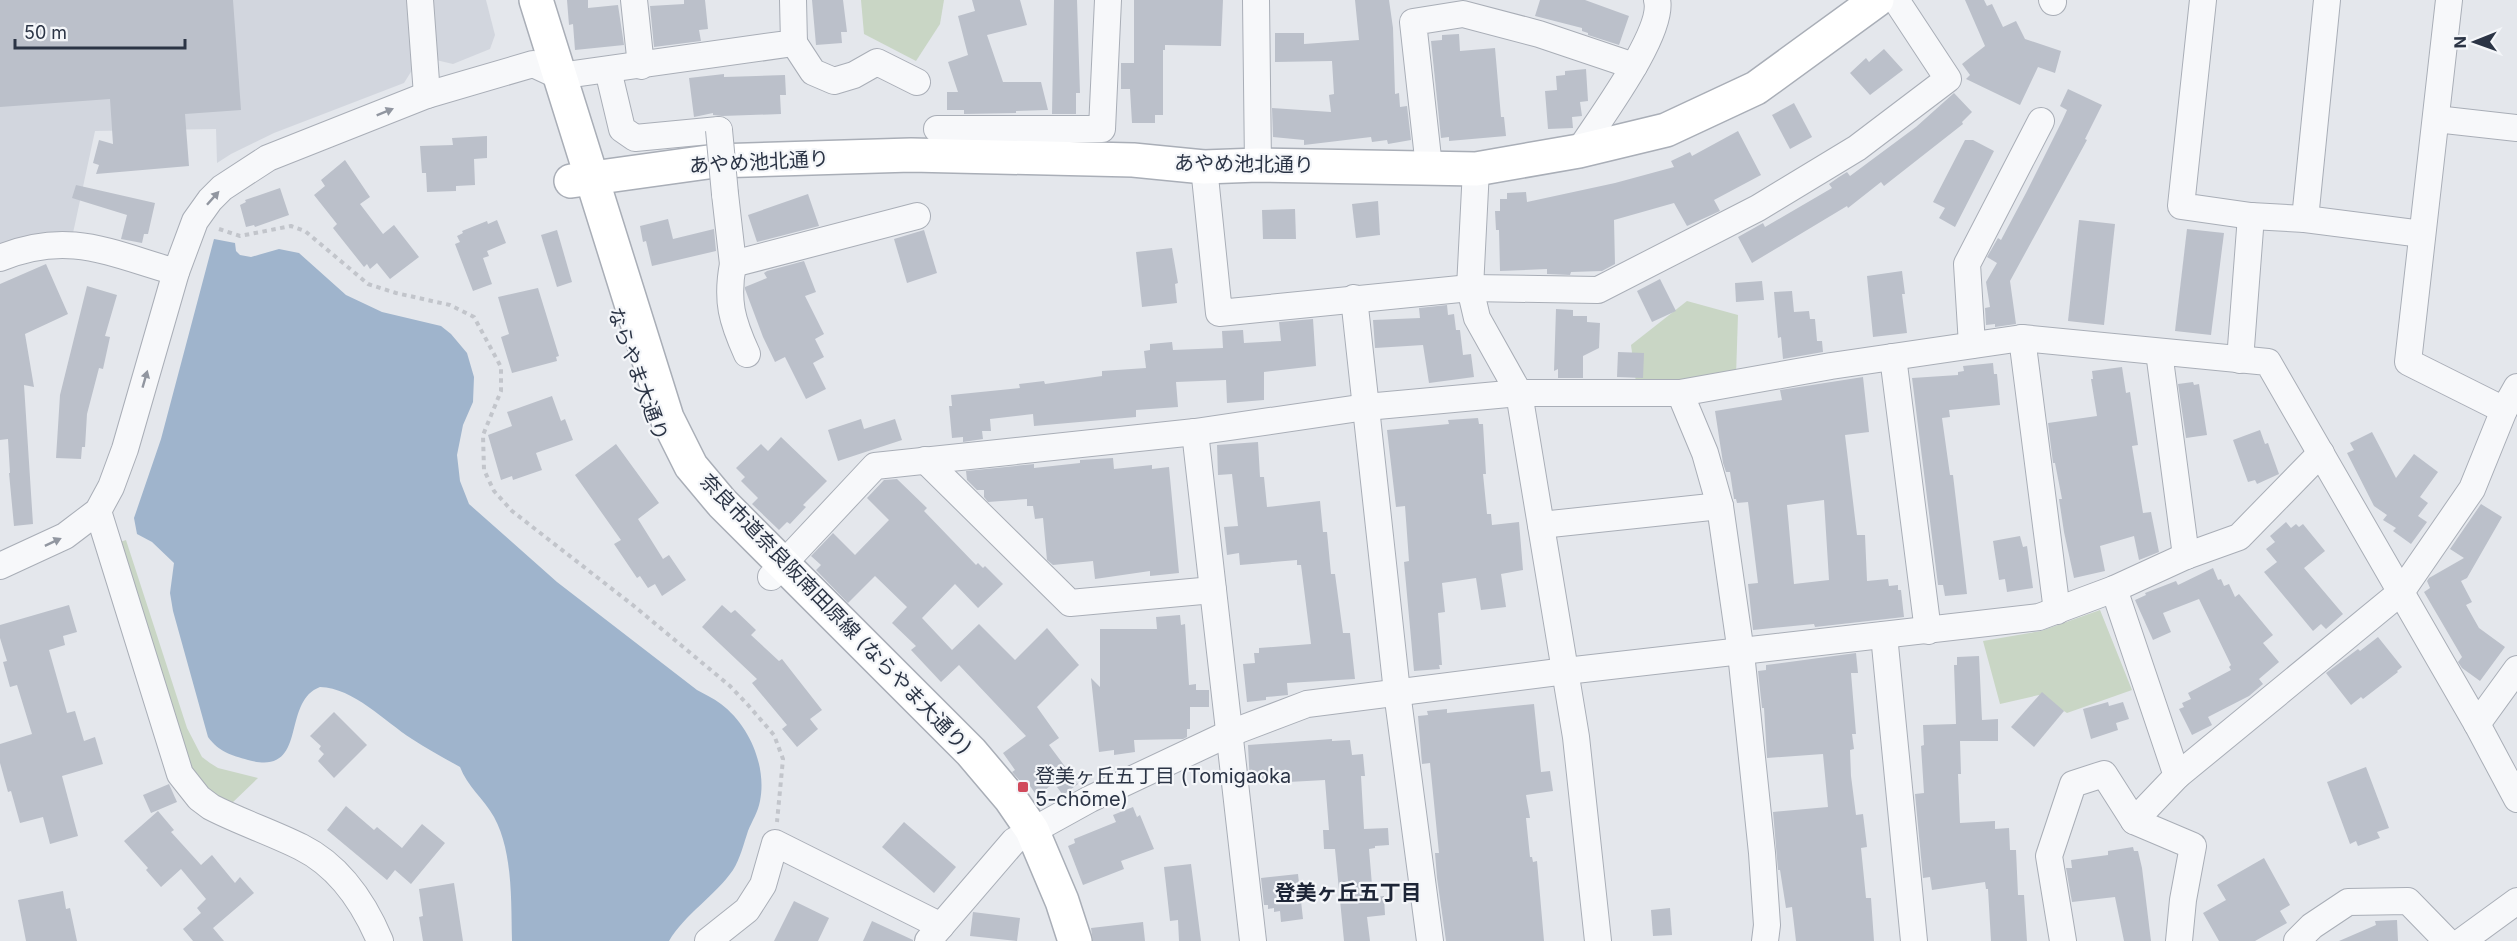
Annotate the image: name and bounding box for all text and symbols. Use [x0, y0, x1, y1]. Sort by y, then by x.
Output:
scale bar [15, 12, 184, 50]
north arrow [2445, 12, 2505, 72]
text: 50 m [24, 22, 67, 43]
text: N [2450, 36, 2470, 49]
one-way arrow [377, 107, 395, 117]
street label: あやめ池北通り [688, 146, 830, 178]
street label: あやめ池北通り [1174, 151, 1314, 177]
one-way arrow [206, 191, 220, 206]
street label: ならやま大通り [603, 304, 673, 444]
one-way arrow [141, 370, 150, 388]
street label: 奈良市道奈良阪南田原線 (ならやま大通り) [695, 469, 977, 759]
one-way arrow [45, 537, 63, 547]
place label: 登美ヶ丘五丁目 (Tomigaoka 5-chōme) [1035, 764, 1291, 811]
marker: 登美ヶ丘五丁目 (Tomigaoka 5-chōme) [1016, 780, 1030, 794]
district label: 登美ヶ丘五丁目 [1275, 880, 1422, 905]

